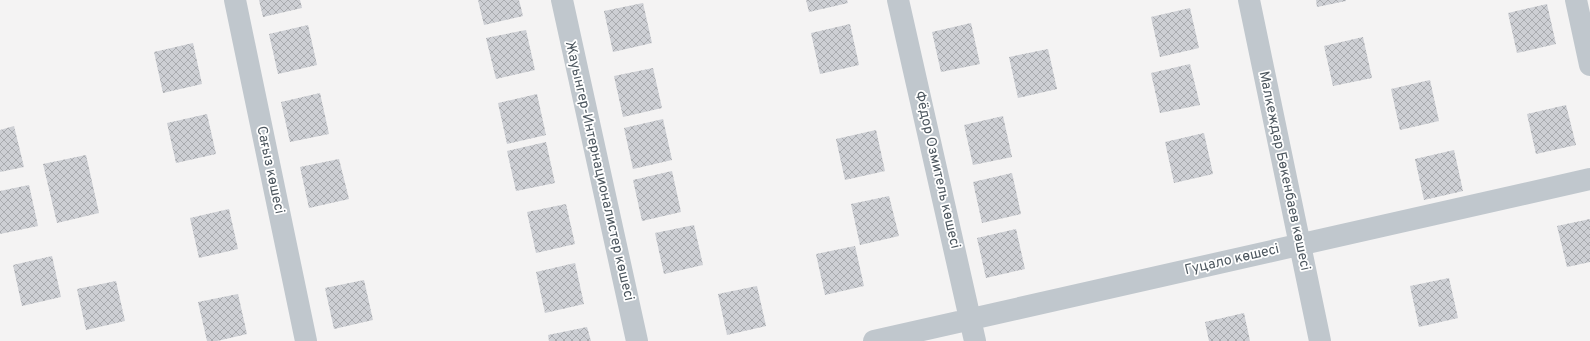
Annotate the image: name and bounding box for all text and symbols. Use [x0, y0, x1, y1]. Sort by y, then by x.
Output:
street label: Жауынгер-Интернационалистер көшесі [561, 39, 637, 303]
street label: Малкеждар Бөкенбаев көшесі [1255, 70, 1313, 272]
street label: Фёдор Озмитель көшесі [911, 90, 963, 250]
street label: Сағыз көшесі [252, 124, 288, 216]
street label: Гуцало көшесі [1183, 241, 1281, 279]

